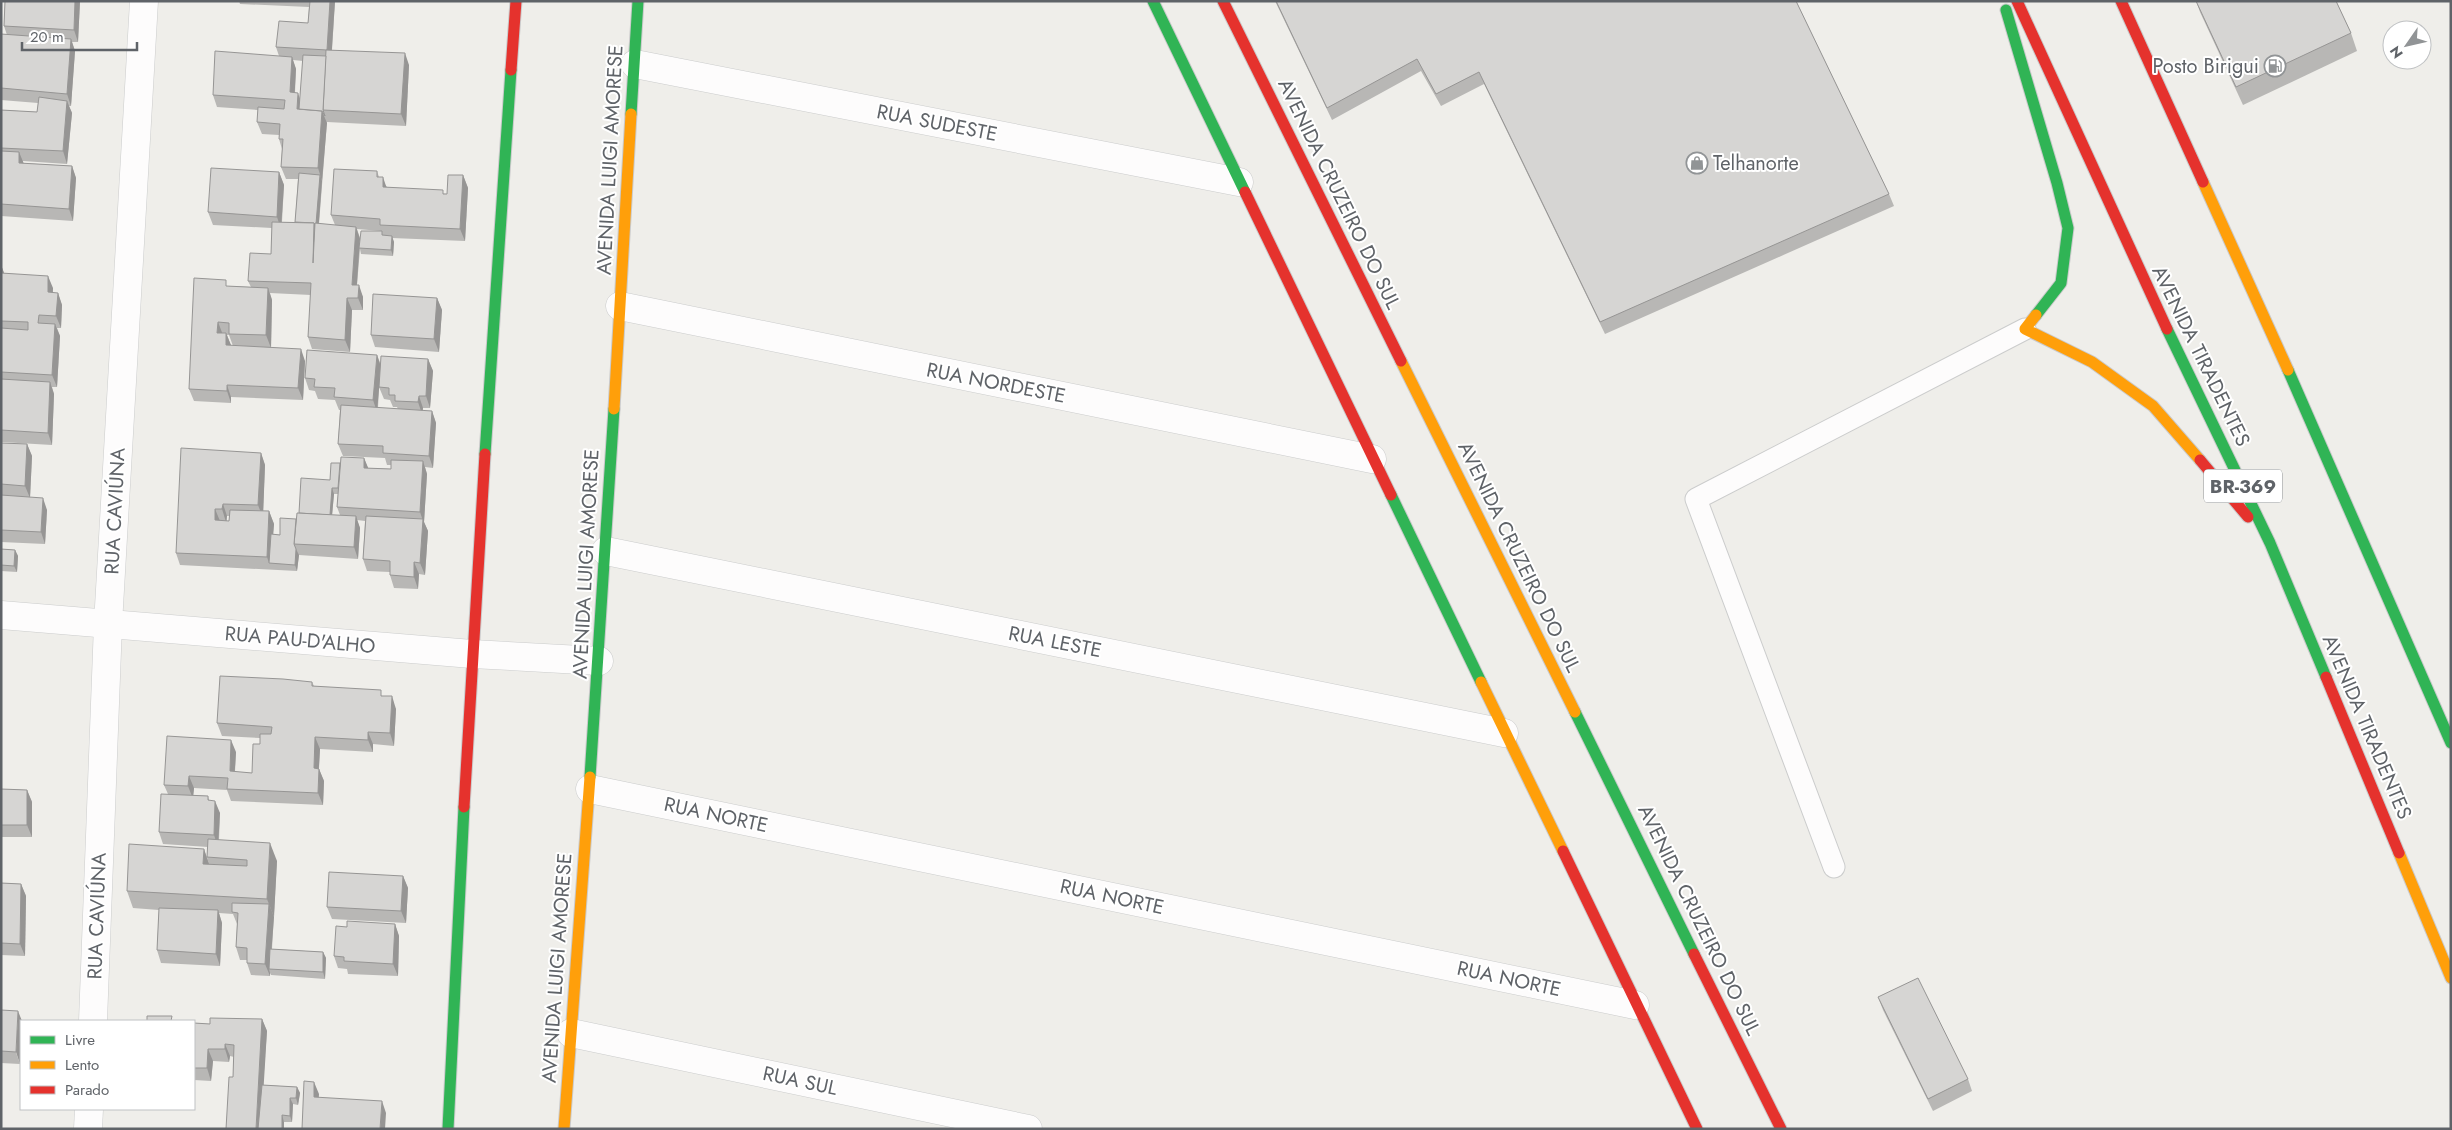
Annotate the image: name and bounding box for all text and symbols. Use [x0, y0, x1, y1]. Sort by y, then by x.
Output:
scale bar [22, 20, 138, 52]
north arrow [2382, 20, 2432, 70]
text: 20 m [30, 26, 64, 48]
text: N [2385, 42, 2408, 62]
street label: AVENIDA LUIGI AMORESE [589, 44, 631, 276]
place label: Posto Birigui [2152, 52, 2259, 81]
fuel station icon: Posto Birigui [2263, 54, 2287, 78]
street label: AVENIDA CRUZEIRO DO SUL [1270, 74, 1408, 314]
street label: RUA SUDESTE [874, 97, 1000, 149]
place label: Telhanorte [1713, 149, 1799, 178]
shop icon: Telhanorte [1685, 151, 1709, 175]
street label: AVENIDA TIRADENTES [2145, 261, 2257, 451]
street label: RUA NORDESTE [924, 355, 1068, 411]
street label: AVENIDA CRUZEIRO DO SUL [1450, 437, 1588, 677]
street label: RUA CAVIÚNA [97, 446, 133, 575]
street label: AVENIDA LUIGI AMORESE [565, 448, 607, 680]
road number: BR-369 [2204, 470, 2282, 502]
street label: RUA PAU-D'ALHO [224, 619, 376, 661]
street label: RUA LESTE [1006, 619, 1104, 665]
street label: AVENIDA TIRADENTES [2315, 630, 2419, 824]
street label: RUA NORTE [661, 790, 771, 840]
street label: AVENIDA CRUZEIRO DO SUL [1630, 800, 1768, 1040]
street label: RUA CAVIÚNA [80, 851, 114, 980]
street label: AVENIDA LUIGI AMORESE [535, 852, 579, 1084]
street label: RUA NORTE [1057, 872, 1167, 922]
street label: RUA NORTE [1454, 954, 1564, 1004]
legend [20, 1020, 195, 1110]
text: Livre [65, 1029, 95, 1051]
text: Lento [65, 1054, 99, 1076]
street label: RUA SUL [760, 1059, 840, 1103]
text: Parado [65, 1079, 109, 1101]

